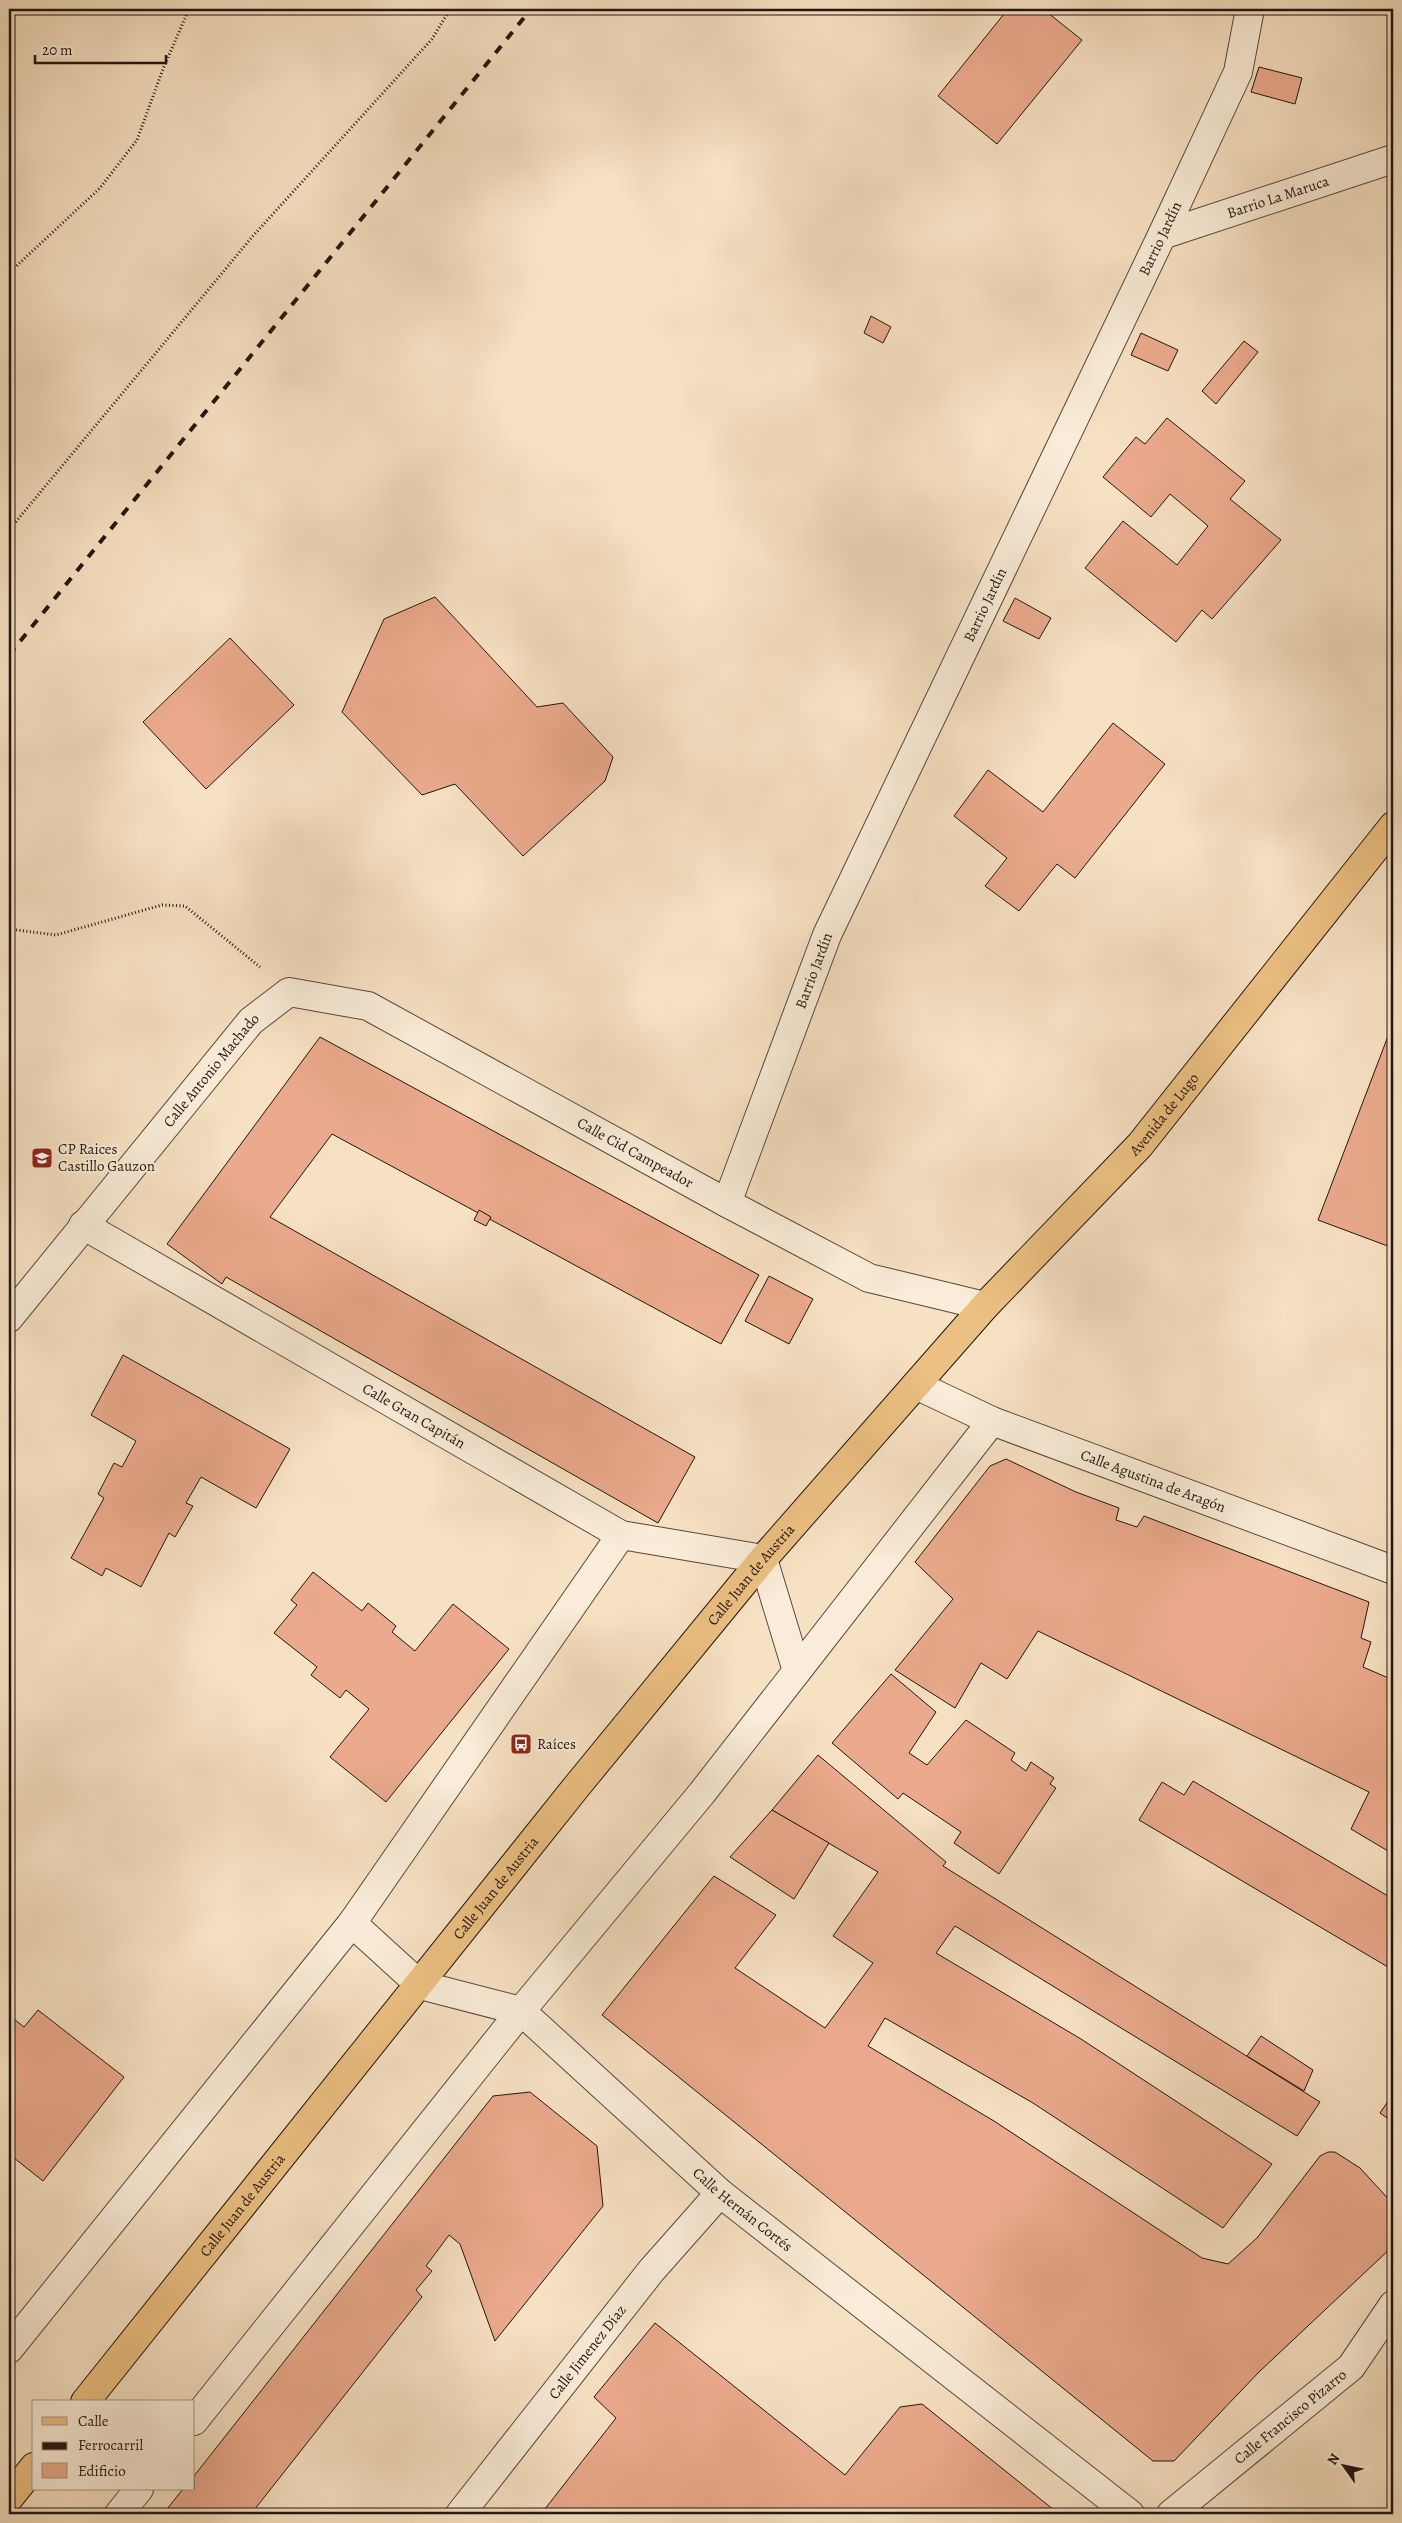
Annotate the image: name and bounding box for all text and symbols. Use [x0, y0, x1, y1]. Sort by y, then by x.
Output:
scale bar [35, 32, 166, 64]
text: 20 m [42, 40, 73, 60]
street label: Barrio La Maruca [1224, 171, 1332, 223]
street label: Barrio Jardín [1134, 198, 1186, 279]
street label: Barrio Jardín [959, 565, 1011, 645]
street label: Barrio Jardín [790, 930, 837, 1012]
street label: Calle Antonio Machado [159, 1008, 263, 1131]
street label: Avenida de Lugo [1124, 1069, 1203, 1161]
street label: Calle Cid Campeador [574, 1113, 697, 1193]
place label: CP Raices Castillo Gauzon [58, 1139, 155, 1176]
school or university icon: CP Raices Castillo Gauzon [30, 1146, 54, 1170]
street label: Calle Gran Capitán [359, 1378, 469, 1453]
street label: Calle Agustina de Aragón [1078, 1445, 1229, 1517]
street label: Calle Juan de Austria [703, 1520, 799, 1630]
bus stop icon: Raíces [509, 1732, 533, 1756]
place label: Raíces [537, 1734, 576, 1754]
street label: Calle Juan de Austria [448, 1832, 543, 1944]
street label: Calle Juan de Austria [195, 2149, 290, 2261]
street label: Calle Hernán Cortés [688, 2163, 797, 2256]
street label: Calle Jimenez Díaz [544, 2301, 631, 2403]
street label: Calle Francisco Pizarro [1230, 2365, 1351, 2469]
legend [32, 2400, 195, 2490]
text: Calle [78, 2411, 109, 2431]
text: Ferrocarril [78, 2435, 143, 2455]
north arrow [1320, 2440, 1370, 2490]
text: N [1323, 2450, 1344, 2469]
text: Edificio [78, 2461, 126, 2481]

